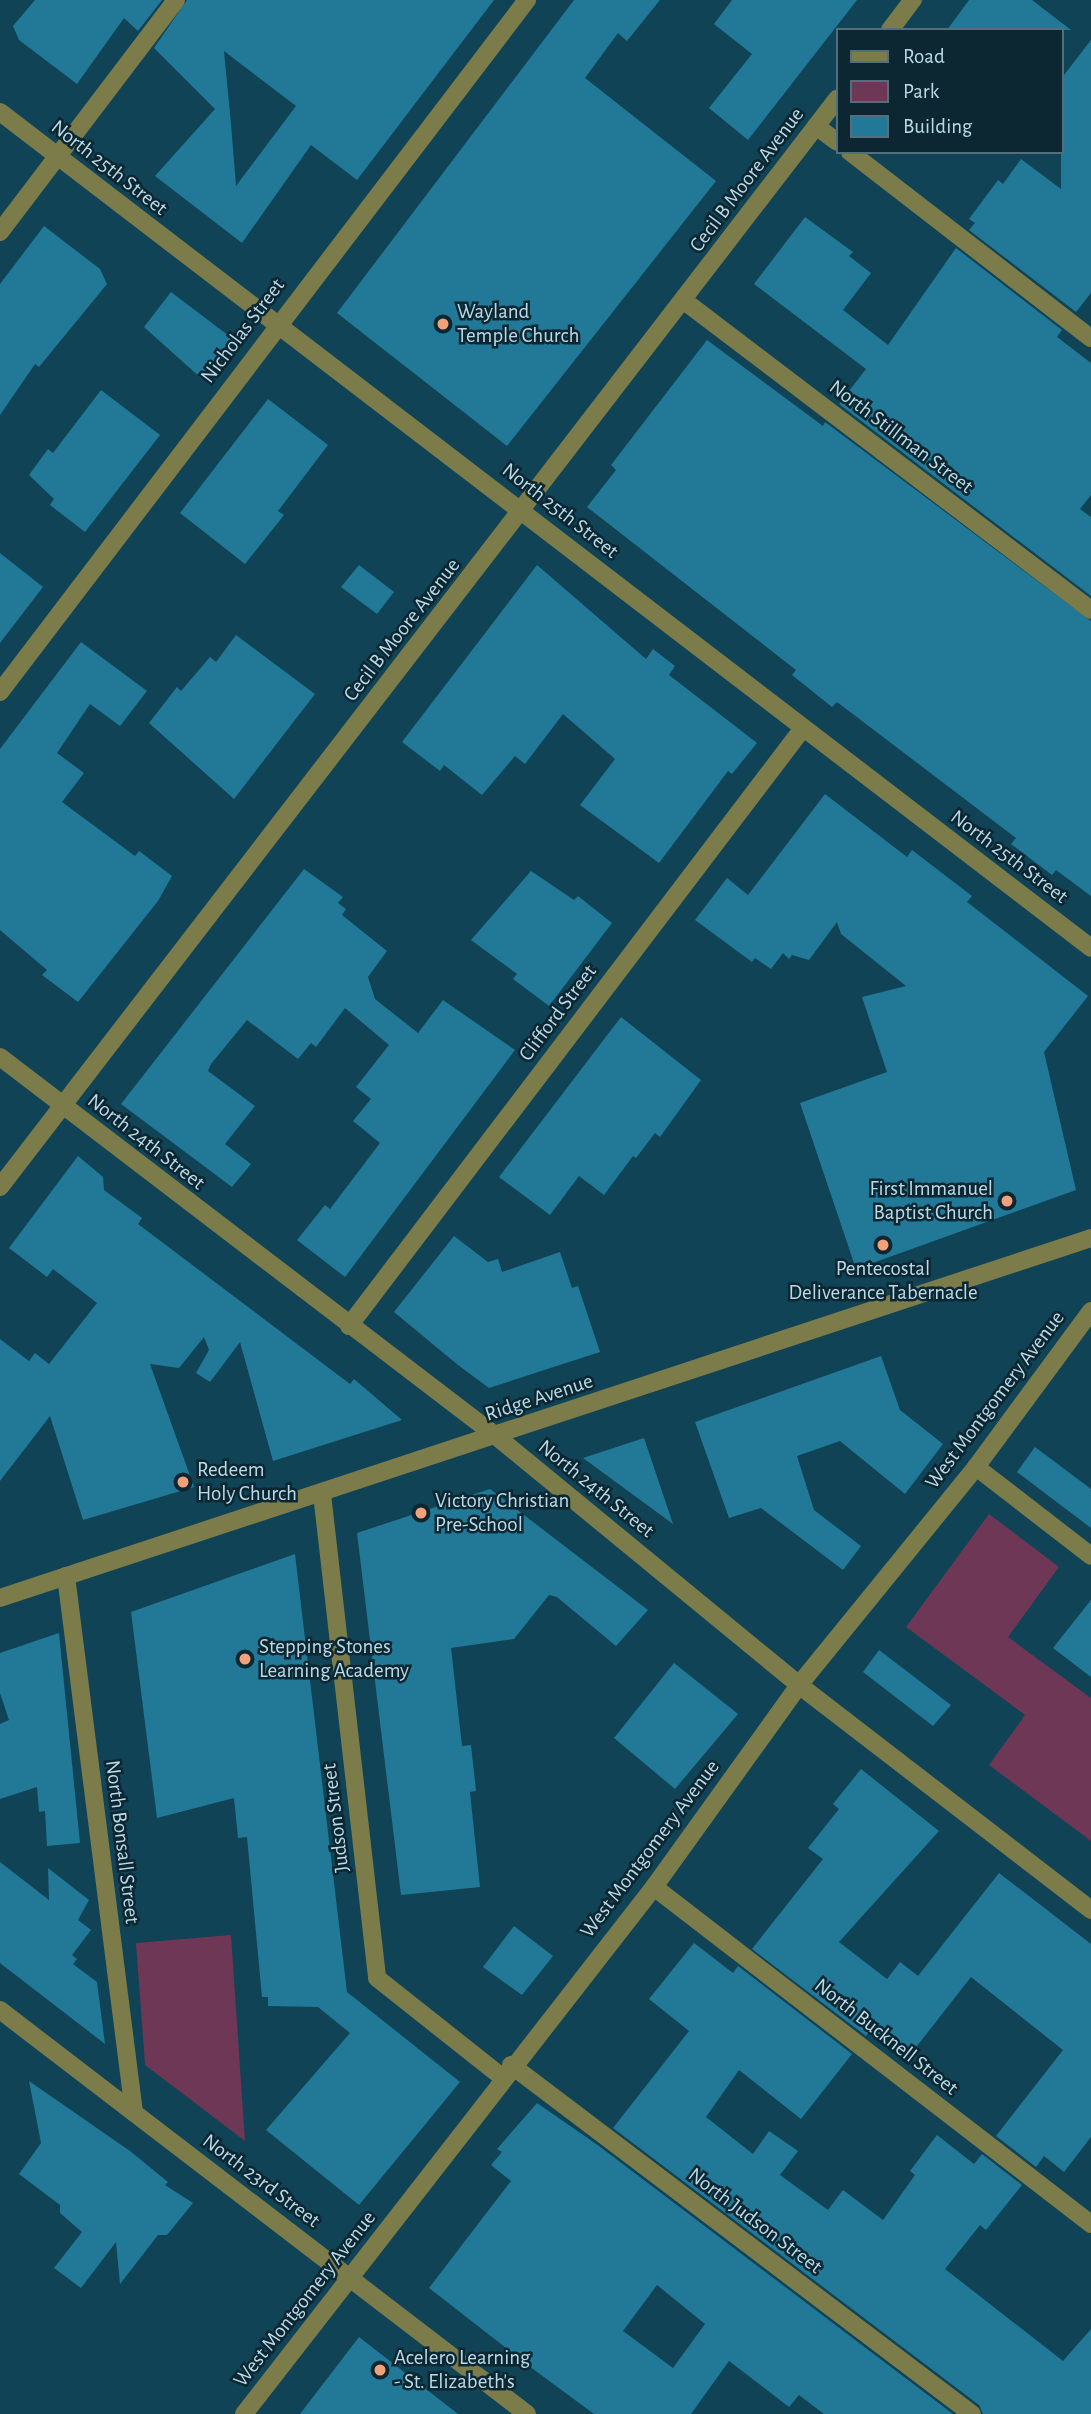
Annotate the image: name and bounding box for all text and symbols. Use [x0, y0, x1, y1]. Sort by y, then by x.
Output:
legend [836, 28, 1063, 154]
text: Road [903, 46, 945, 67]
text: Park [903, 81, 939, 102]
street label: Cecil B Moore Avenue [684, 103, 810, 257]
street label: North 25th Street [46, 115, 172, 221]
text: Building [903, 116, 972, 137]
street label: Nicholas Street [196, 274, 290, 388]
place label: Wayland Temple Church [457, 299, 580, 349]
marker: Wayland Temple Church [435, 316, 451, 332]
street label: North Stillman Street [824, 375, 978, 499]
street label: North 25th Street [497, 458, 623, 564]
street label: Cecil B Moore Avenue [338, 554, 466, 706]
street label: North 25th Street [945, 805, 1073, 909]
street label: Clifford Street [514, 960, 602, 1066]
street label: North 24th Street [82, 1088, 210, 1196]
place label: First Immanuel Baptist Church [869, 1176, 993, 1226]
marker: First Immanuel Baptist Church [999, 1193, 1015, 1209]
marker: Pentecostal Deliverance Tabernacle [875, 1237, 891, 1253]
place label: Pentecostal Deliverance Tabernacle [788, 1256, 978, 1306]
street label: West Montgomery Avenue [920, 1306, 1070, 1494]
street label: Ridge Avenue [482, 1369, 596, 1427]
street label: North 24th Street [533, 1435, 659, 1543]
place label: Redeem Holy Church [197, 1457, 297, 1507]
marker: Redeem Holy Church [175, 1474, 191, 1490]
place label: Victory Christian Pre-School [435, 1488, 569, 1538]
marker: Victory Christian Pre-School [413, 1505, 429, 1521]
place label: Stepping Stones Learning Academy [259, 1634, 409, 1684]
marker: Stepping Stones Learning Academy [237, 1651, 253, 1667]
street label: West Montgomery Avenue [575, 1755, 725, 1943]
street label: North Bonsall Street [99, 1759, 145, 1925]
street label: Judson Street [317, 1762, 355, 1874]
street label: North Bucknell Street [809, 1973, 963, 2101]
street label: North 23rd Street [197, 2129, 325, 2233]
street label: North Judson Street [683, 2162, 827, 2280]
street label: West Montgomery Avenue [228, 2206, 382, 2392]
place label: Acelero Learning - St. Elizabeth's [394, 2345, 530, 2395]
marker: Acelero Learning - St. Elizabeth's [372, 2362, 388, 2378]

